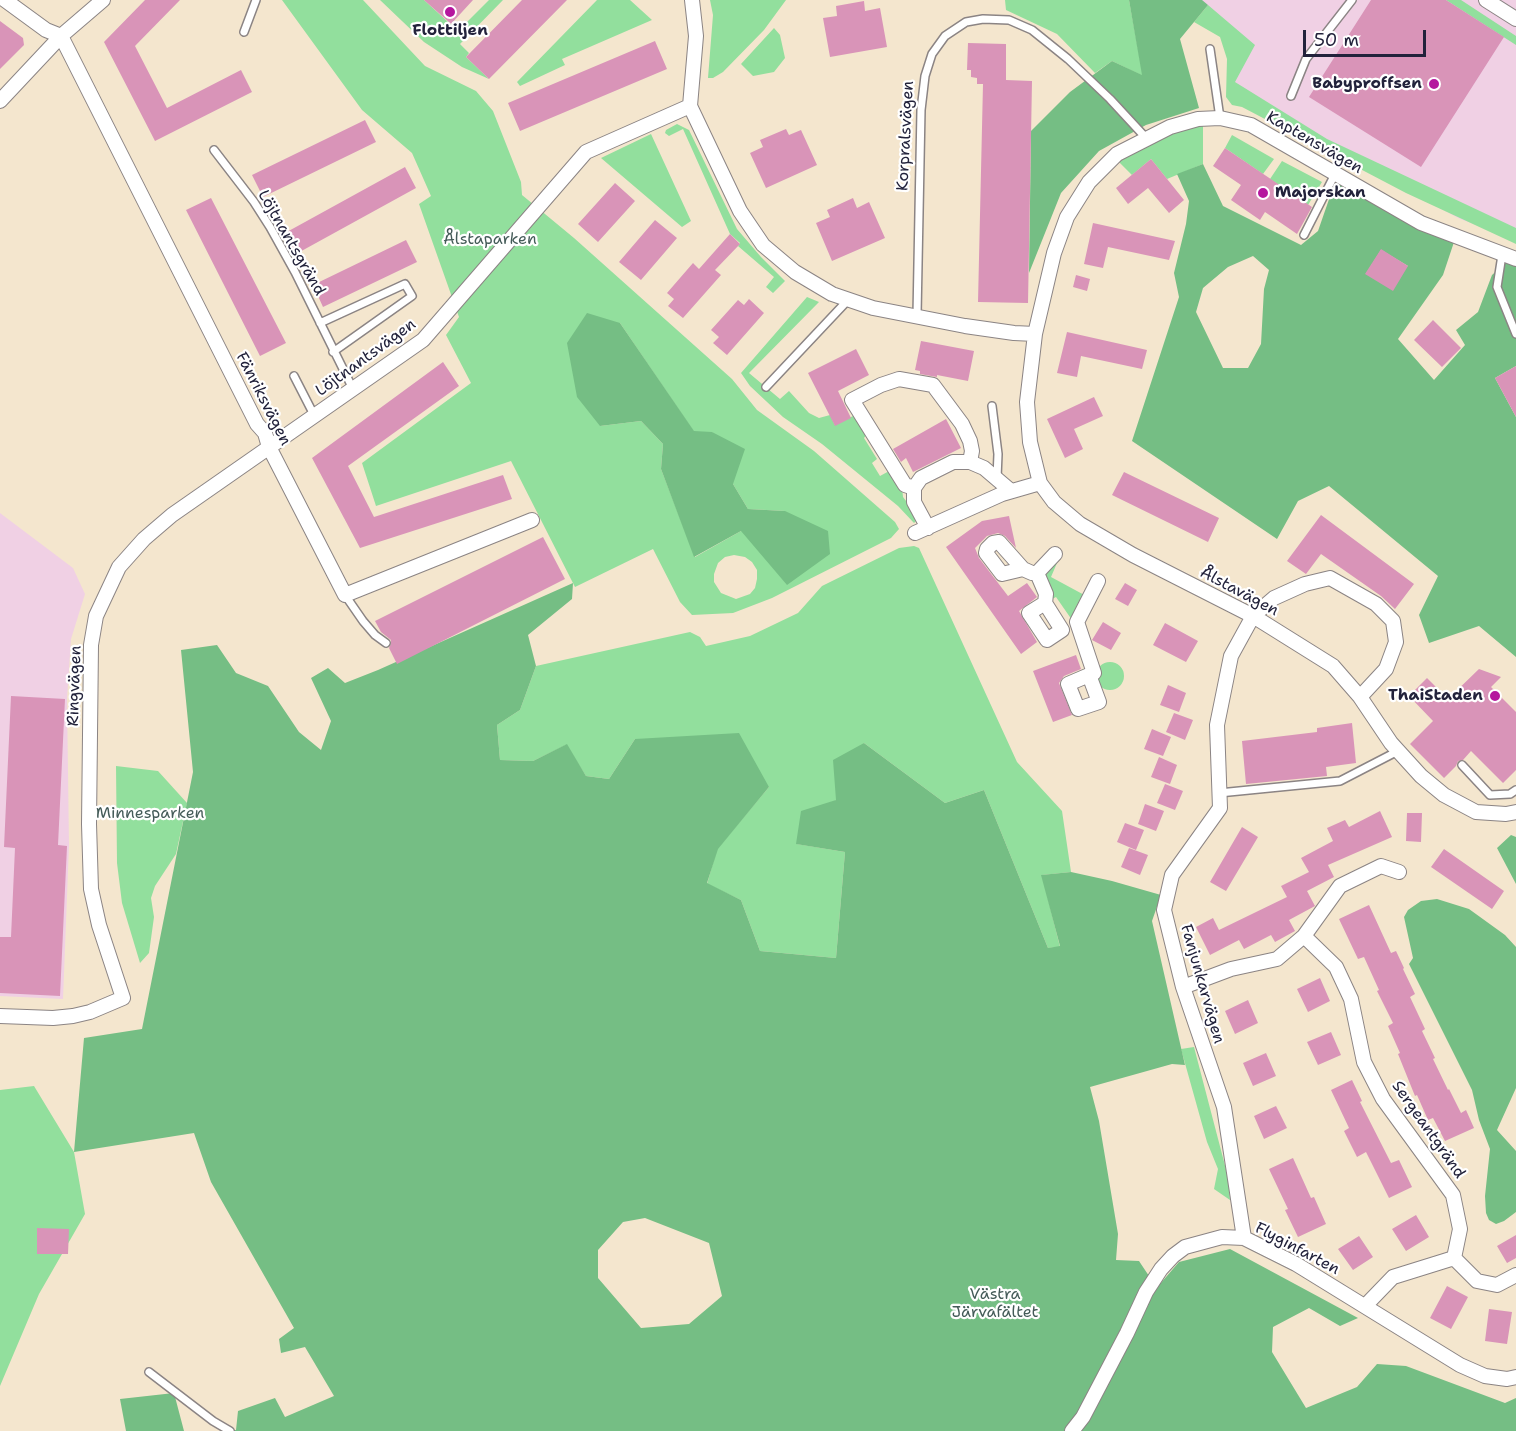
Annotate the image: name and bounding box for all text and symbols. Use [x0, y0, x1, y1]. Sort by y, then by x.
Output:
marker: Flottiljen [443, 5, 457, 19]
scale bar [1306, 18, 1429, 56]
place label: Flottiljen [412, 21, 488, 41]
text: 50 m [1314, 28, 1359, 52]
place label: Babyproffsen [1312, 74, 1422, 94]
marker: Babyproffsen [1427, 77, 1441, 91]
street label: Korpralsvägen [894, 80, 918, 192]
street label: Kaptensvägen [1262, 108, 1366, 178]
place label: Majorskan [1275, 183, 1366, 203]
marker: Majorskan [1256, 186, 1270, 200]
street label: Löjtnantsgränd [253, 187, 329, 299]
park label: Ålstaparken [443, 230, 537, 250]
street label: Löjtnantsvägen [312, 315, 420, 401]
street label: Fänriksvägen [231, 349, 295, 449]
street label: Ålstavägen [1196, 563, 1282, 621]
street label: Ringvägen [64, 645, 86, 727]
place label: ThaiStaden [1388, 686, 1483, 706]
marker: ThaiStaden [1488, 689, 1502, 703]
park label: Minnesparken [96, 804, 204, 824]
street label: Fanjunkarvägen [1176, 922, 1228, 1046]
street label: Sergeantgränd [1387, 1077, 1469, 1183]
street label: Flyginfarten [1251, 1219, 1343, 1279]
park label: Västra Järvafältet [951, 1285, 1039, 1323]

